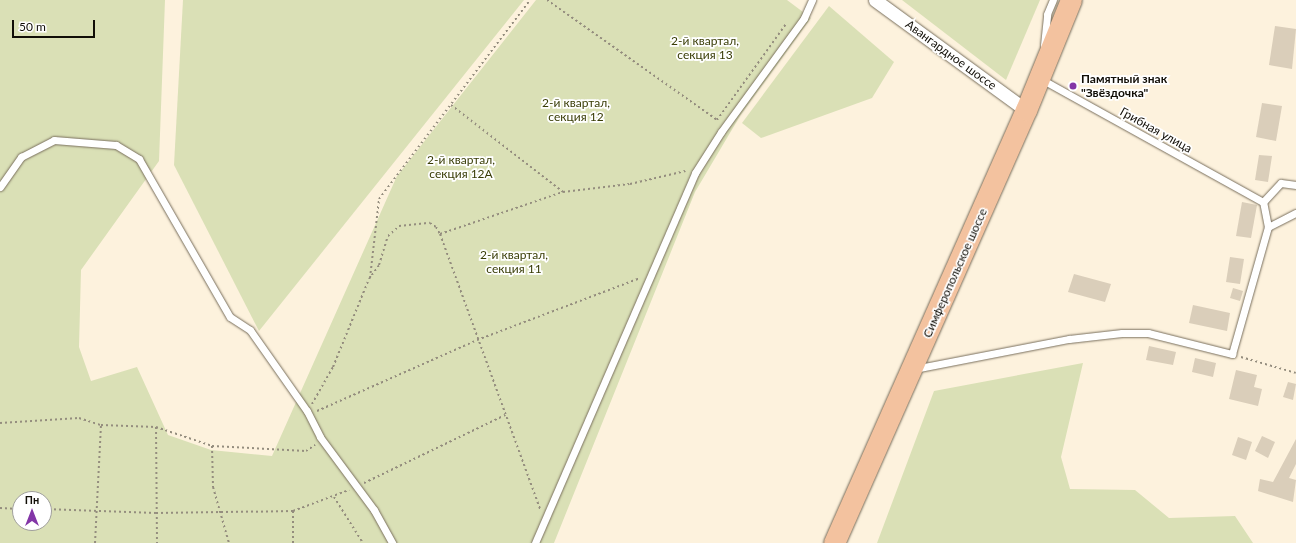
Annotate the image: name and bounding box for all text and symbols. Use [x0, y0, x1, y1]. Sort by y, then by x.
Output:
scale bar [14, 12, 97, 38]
street label: Авангардное шоссе [903, 17, 999, 93]
text: 50 m [19, 19, 46, 34]
park label: 2-й квартал, секция 13 [671, 34, 739, 62]
place label: Памятный знак "Звёздочка" [1081, 72, 1167, 100]
marker: Памятный знак "Звёздочка" [1068, 81, 1078, 91]
park label: 2-й квартал, секция 12 [542, 96, 610, 124]
street label: Грибная улица [1117, 104, 1195, 156]
park label: 2-й квартал, секция 12А [427, 153, 495, 181]
street label: Симферопольское шоссе [920, 206, 990, 340]
park label: 2-й квартал, секция 11 [480, 248, 548, 276]
north arrow [12, 491, 52, 531]
text: Пн [25, 493, 39, 506]

